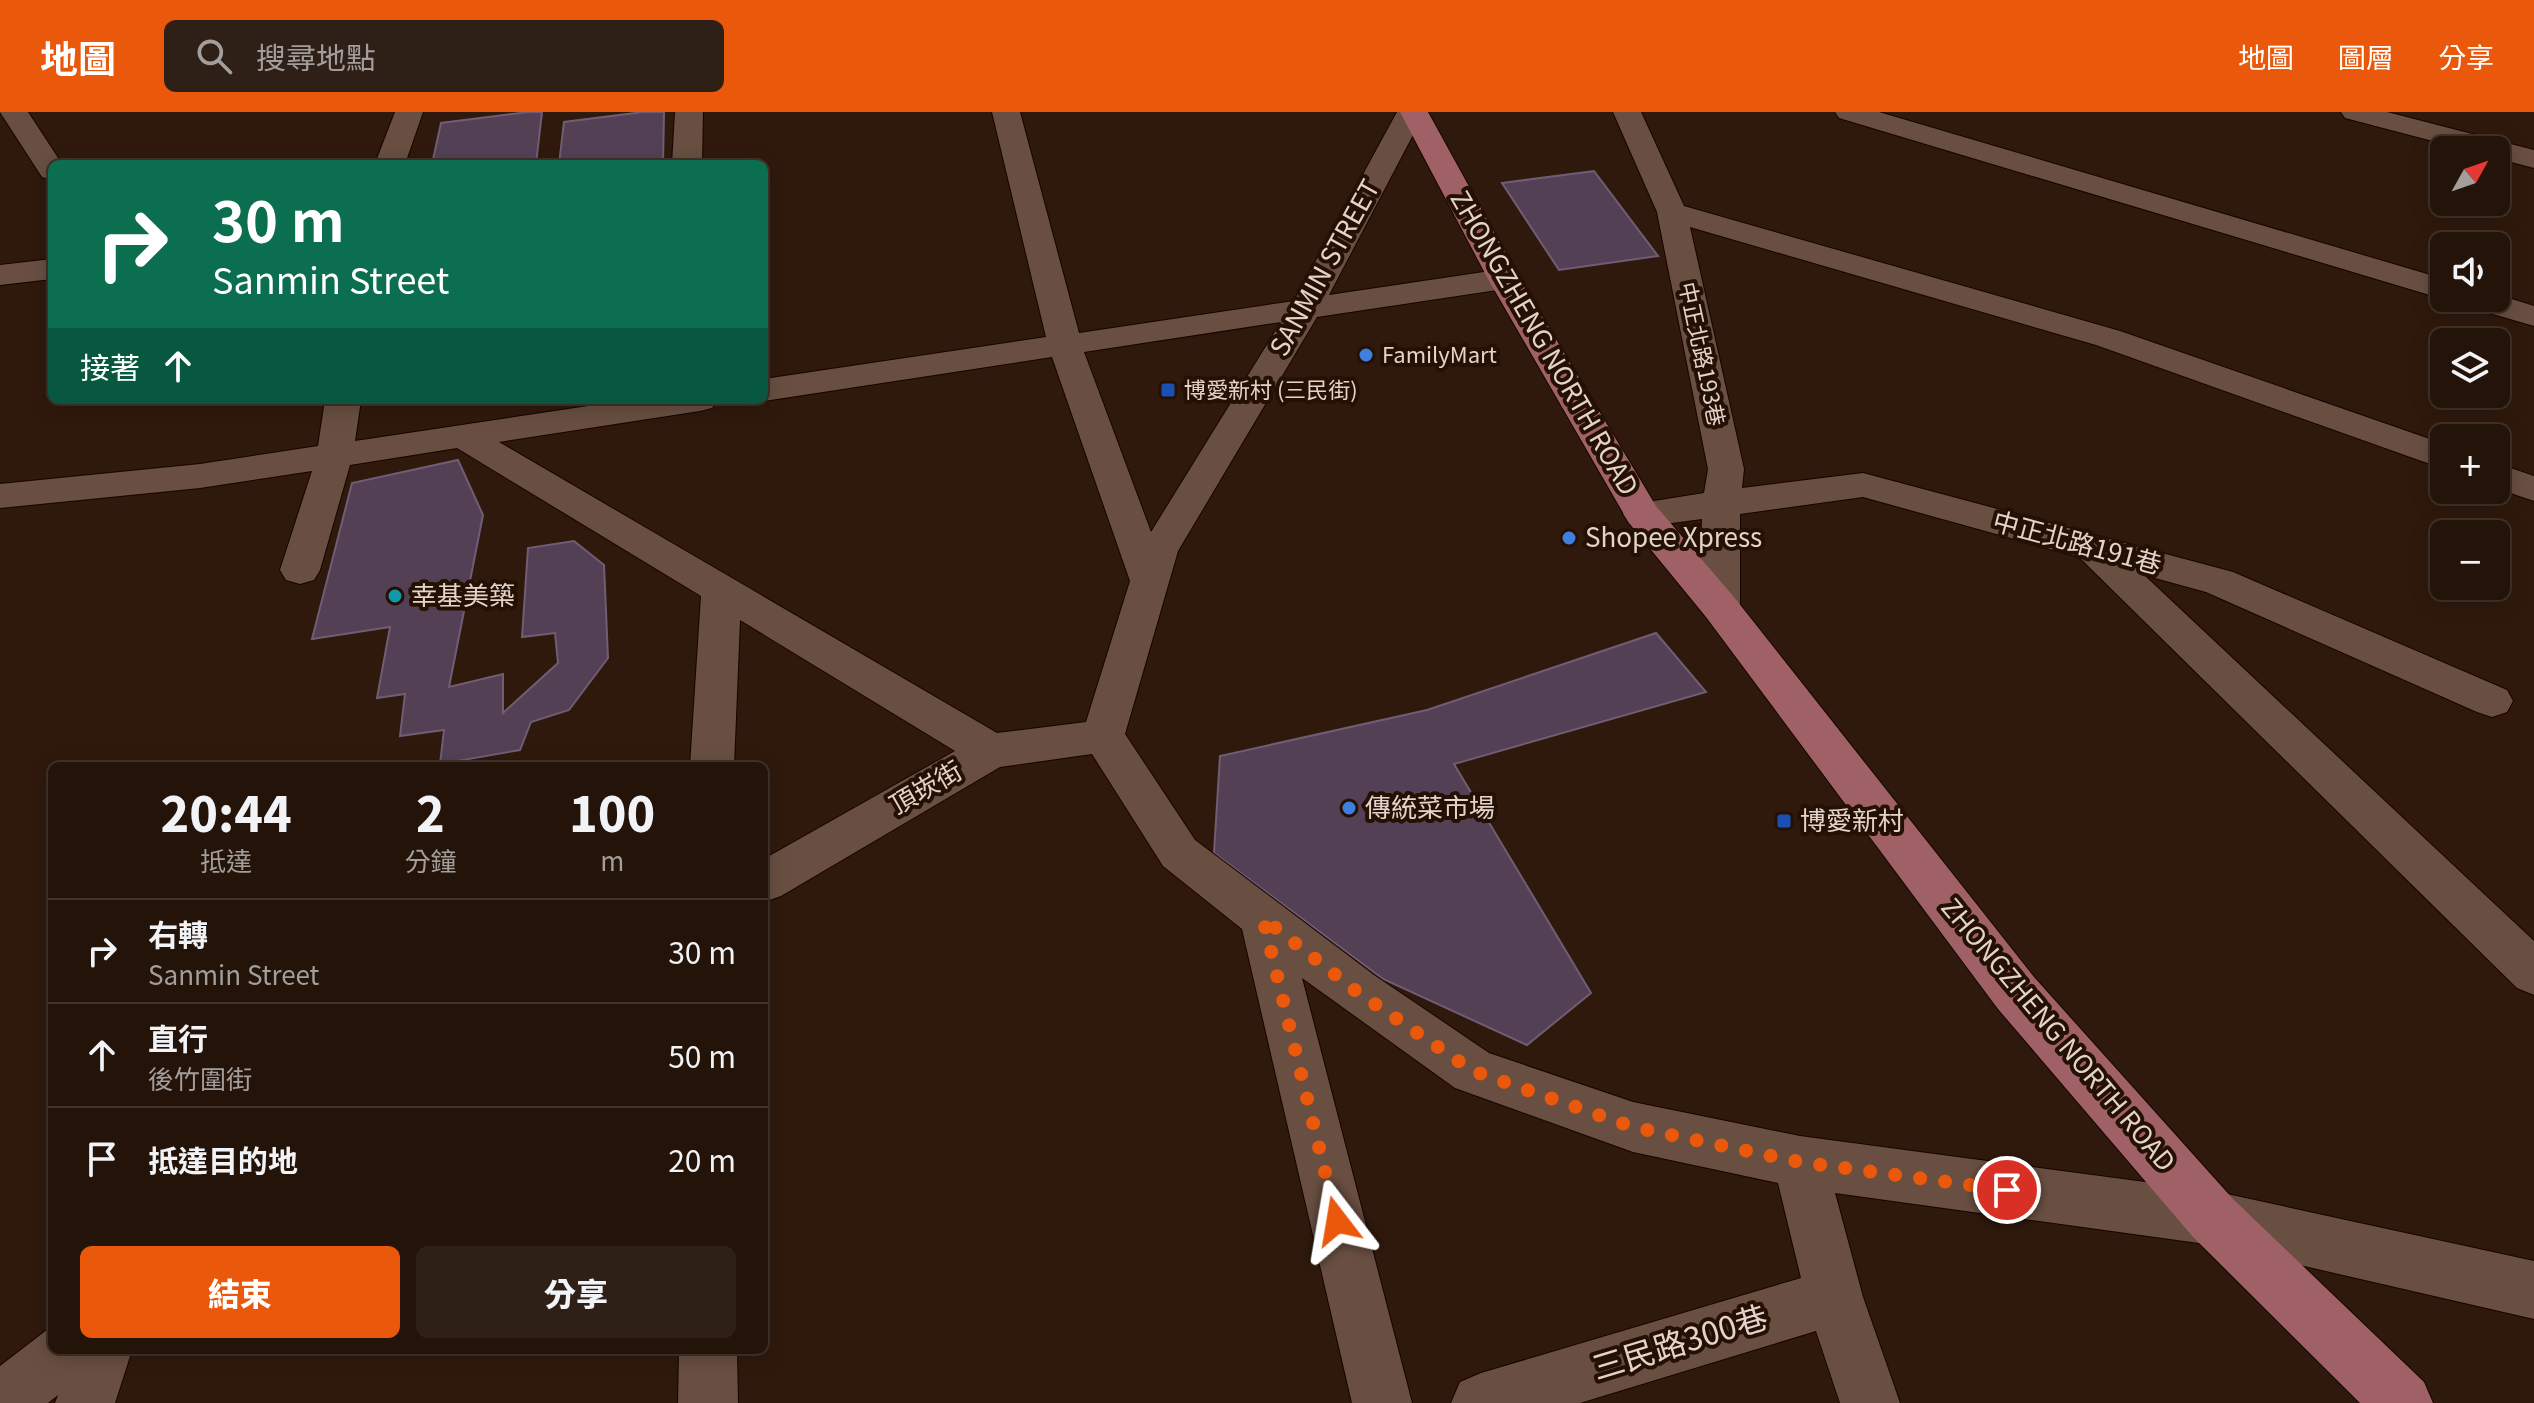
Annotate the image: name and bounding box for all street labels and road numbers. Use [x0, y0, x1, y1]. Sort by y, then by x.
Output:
street label: SANMIN STREET [1259, 172, 1387, 362]
street label: ZHONGZHENG NORTH ROAD [1443, 182, 1649, 501]
street label: 中正北路193巷 [1673, 279, 1735, 429]
street label: 中正北路191巷 [1989, 500, 2166, 581]
street label: 頂崁街 [882, 750, 968, 821]
street label: ZHONGZHENG NORTH ROAD [1934, 889, 2186, 1178]
street label: 三民路300巷 [1586, 1292, 1773, 1389]

